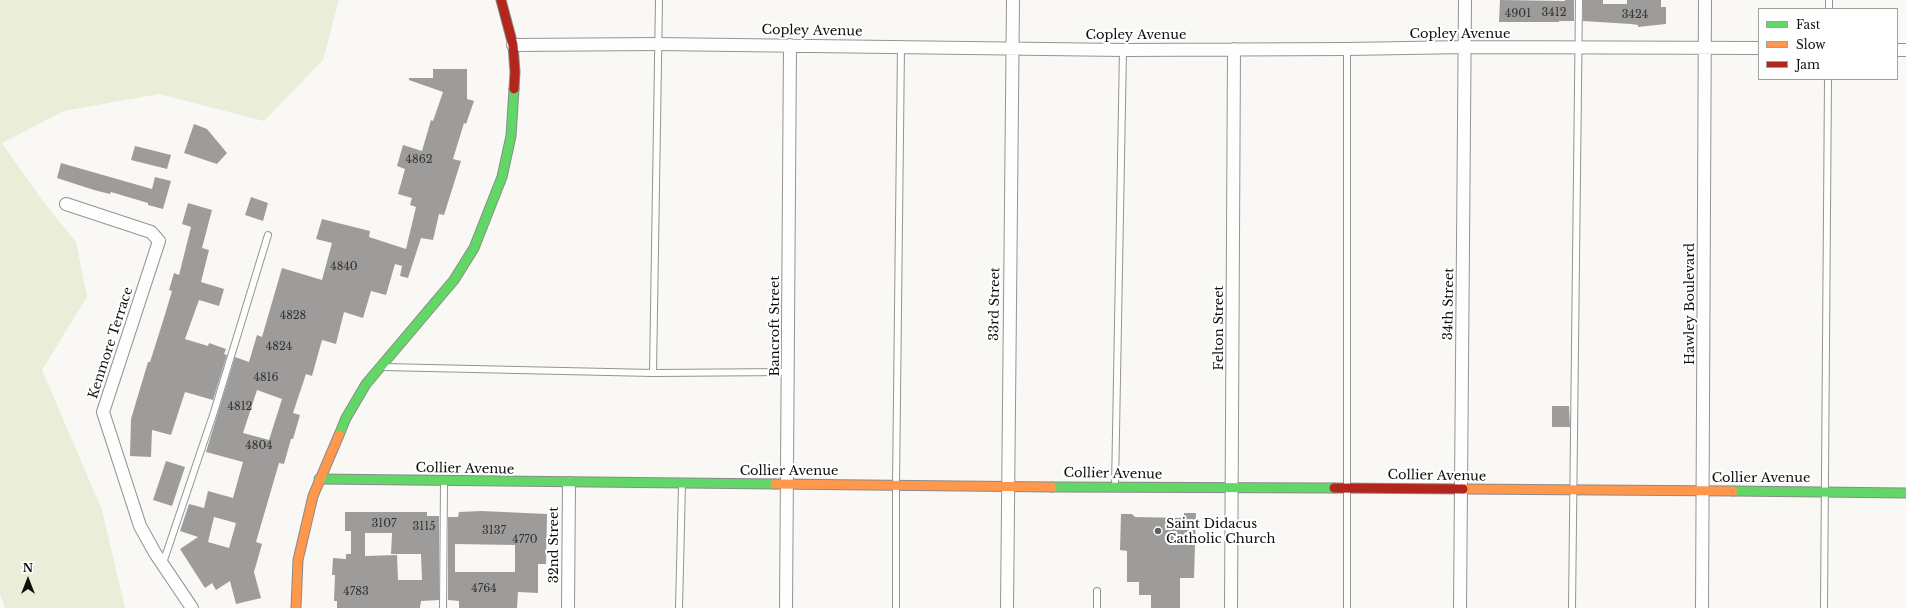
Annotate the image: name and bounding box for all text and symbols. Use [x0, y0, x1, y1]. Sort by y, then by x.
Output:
house number: 3412 [1542, 6, 1566, 20]
house number: 4901 [1505, 7, 1531, 21]
house number: 3424 [1622, 8, 1648, 22]
legend [1758, 8, 1898, 80]
text: Fast [1796, 17, 1820, 32]
street label: Copley Avenue [761, 22, 863, 40]
street label: Copley Avenue [1410, 26, 1510, 42]
street label: Copley Avenue [1086, 27, 1186, 43]
text: Slow [1796, 37, 1825, 52]
text: Jam [1796, 57, 1820, 72]
house number: 4862 [406, 153, 432, 167]
street label: Hawley Boulevard [1682, 243, 1698, 365]
house number: 4840 [330, 260, 358, 274]
street label: 33rd Street [987, 267, 1003, 341]
street label: 34th Street [1441, 268, 1457, 340]
street label: Bancroft Street [767, 276, 783, 376]
street label: Kenmore Terrace [86, 285, 136, 401]
street label: Felton Street [1211, 285, 1227, 371]
house number: 4828 [280, 309, 306, 323]
house number: 4824 [266, 340, 292, 354]
house number: 4816 [253, 371, 279, 385]
house number: 4812 [228, 400, 252, 414]
house number: 4804 [245, 439, 273, 453]
street label: Collier Avenue [416, 460, 514, 478]
street label: Collier Avenue [740, 463, 838, 479]
street label: Collier Avenue [1064, 465, 1162, 483]
street label: Collier Avenue [1388, 467, 1486, 485]
street label: Collier Avenue [1712, 470, 1810, 486]
street label: 32nd Street [546, 507, 562, 583]
place label: Saint Didacus Catholic Church [1166, 516, 1275, 547]
house number: 3107 [371, 517, 397, 531]
house number: 3115 [413, 520, 435, 534]
house number: 3137 [482, 524, 506, 538]
marker: Saint Didacus Catholic Church [1153, 526, 1163, 536]
house number: 4770 [512, 533, 538, 547]
north arrow [8, 560, 48, 600]
text: N [23, 561, 33, 575]
house number: 4764 [471, 582, 497, 596]
house number: 4783 [343, 585, 369, 599]

